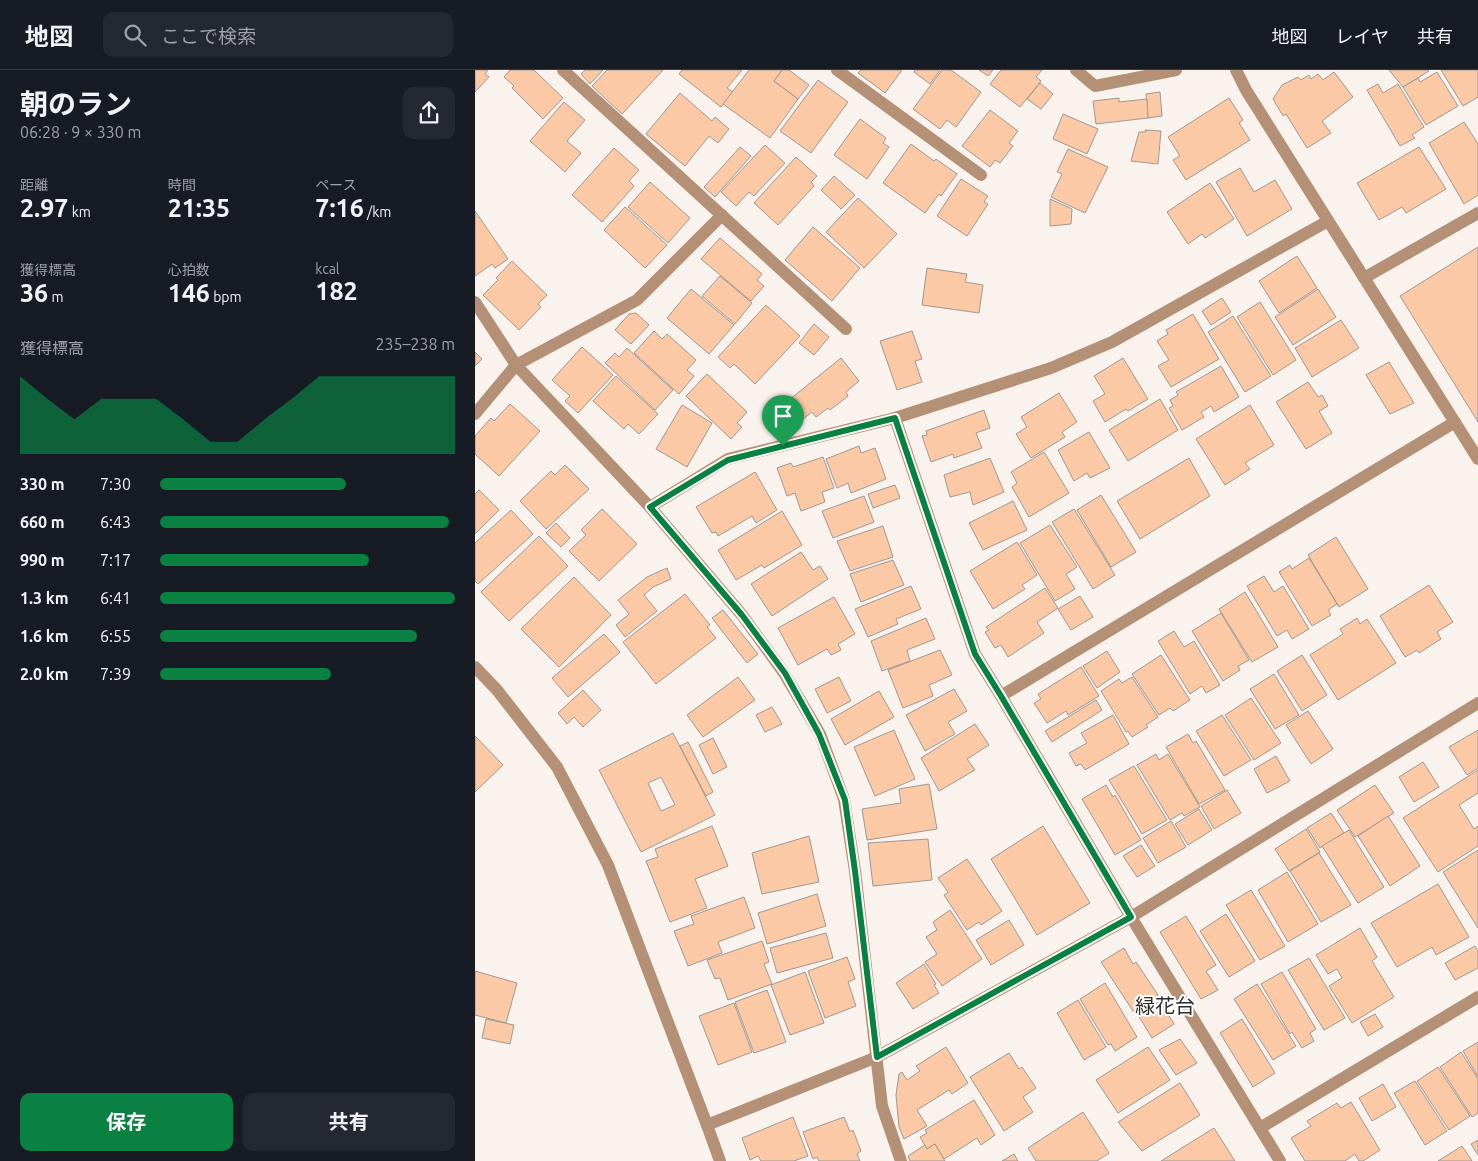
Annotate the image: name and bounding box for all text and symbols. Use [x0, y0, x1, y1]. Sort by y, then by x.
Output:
search box [103, 12, 453, 57]
icon: search [121, 21, 149, 49]
text: 地図 [25, 23, 73, 50]
text: ここで検索 [161, 25, 256, 47]
text: 地図 [1272, 26, 1308, 46]
text: レイヤ [1336, 26, 1389, 46]
text: 共有 [1417, 26, 1453, 46]
button: share [403, 87, 455, 139]
text: 朝のラン [20, 88, 132, 119]
text: 06:28 · 9 × 330 m [20, 123, 141, 141]
text: 距離 [20, 177, 48, 193]
text: 時間 [168, 177, 196, 193]
text: ペース [315, 177, 357, 193]
text: 2.97 [20, 194, 68, 222]
text: 21:35 [168, 194, 230, 222]
text: 7:16 [315, 194, 364, 222]
text: km [68, 204, 91, 220]
text: /km [364, 204, 391, 220]
text: kcal [315, 261, 340, 277]
text: 獲得標高 [20, 262, 76, 278]
text: 心拍数 [168, 262, 210, 278]
text: 182 [315, 277, 358, 305]
text: 36 [20, 279, 48, 307]
text: 146 [168, 279, 210, 307]
text: m [48, 289, 64, 305]
text: bpm [210, 289, 242, 305]
text: 235–238 m [375, 335, 455, 353]
text: 獲得標高 [20, 339, 84, 357]
pin [762, 395, 804, 446]
icon: arrive [769, 402, 797, 430]
text: 330 m [20, 475, 65, 493]
text: 7:30 [100, 475, 131, 493]
text: 660 m [20, 513, 65, 531]
text: 6:43 [100, 513, 131, 531]
text: 990 m [20, 551, 65, 569]
text: 7:17 [100, 551, 131, 569]
text: 1.3 km [20, 589, 69, 607]
text: 6:41 [100, 589, 131, 607]
text: 1.6 km [20, 627, 69, 645]
text: 6:55 [100, 627, 131, 645]
text: 2.0 km [20, 665, 69, 683]
text: 7:39 [100, 665, 131, 683]
district label: 緑花台 [1135, 994, 1195, 1017]
button: 保存 [20, 1093, 233, 1151]
button: 共有 [243, 1093, 455, 1151]

